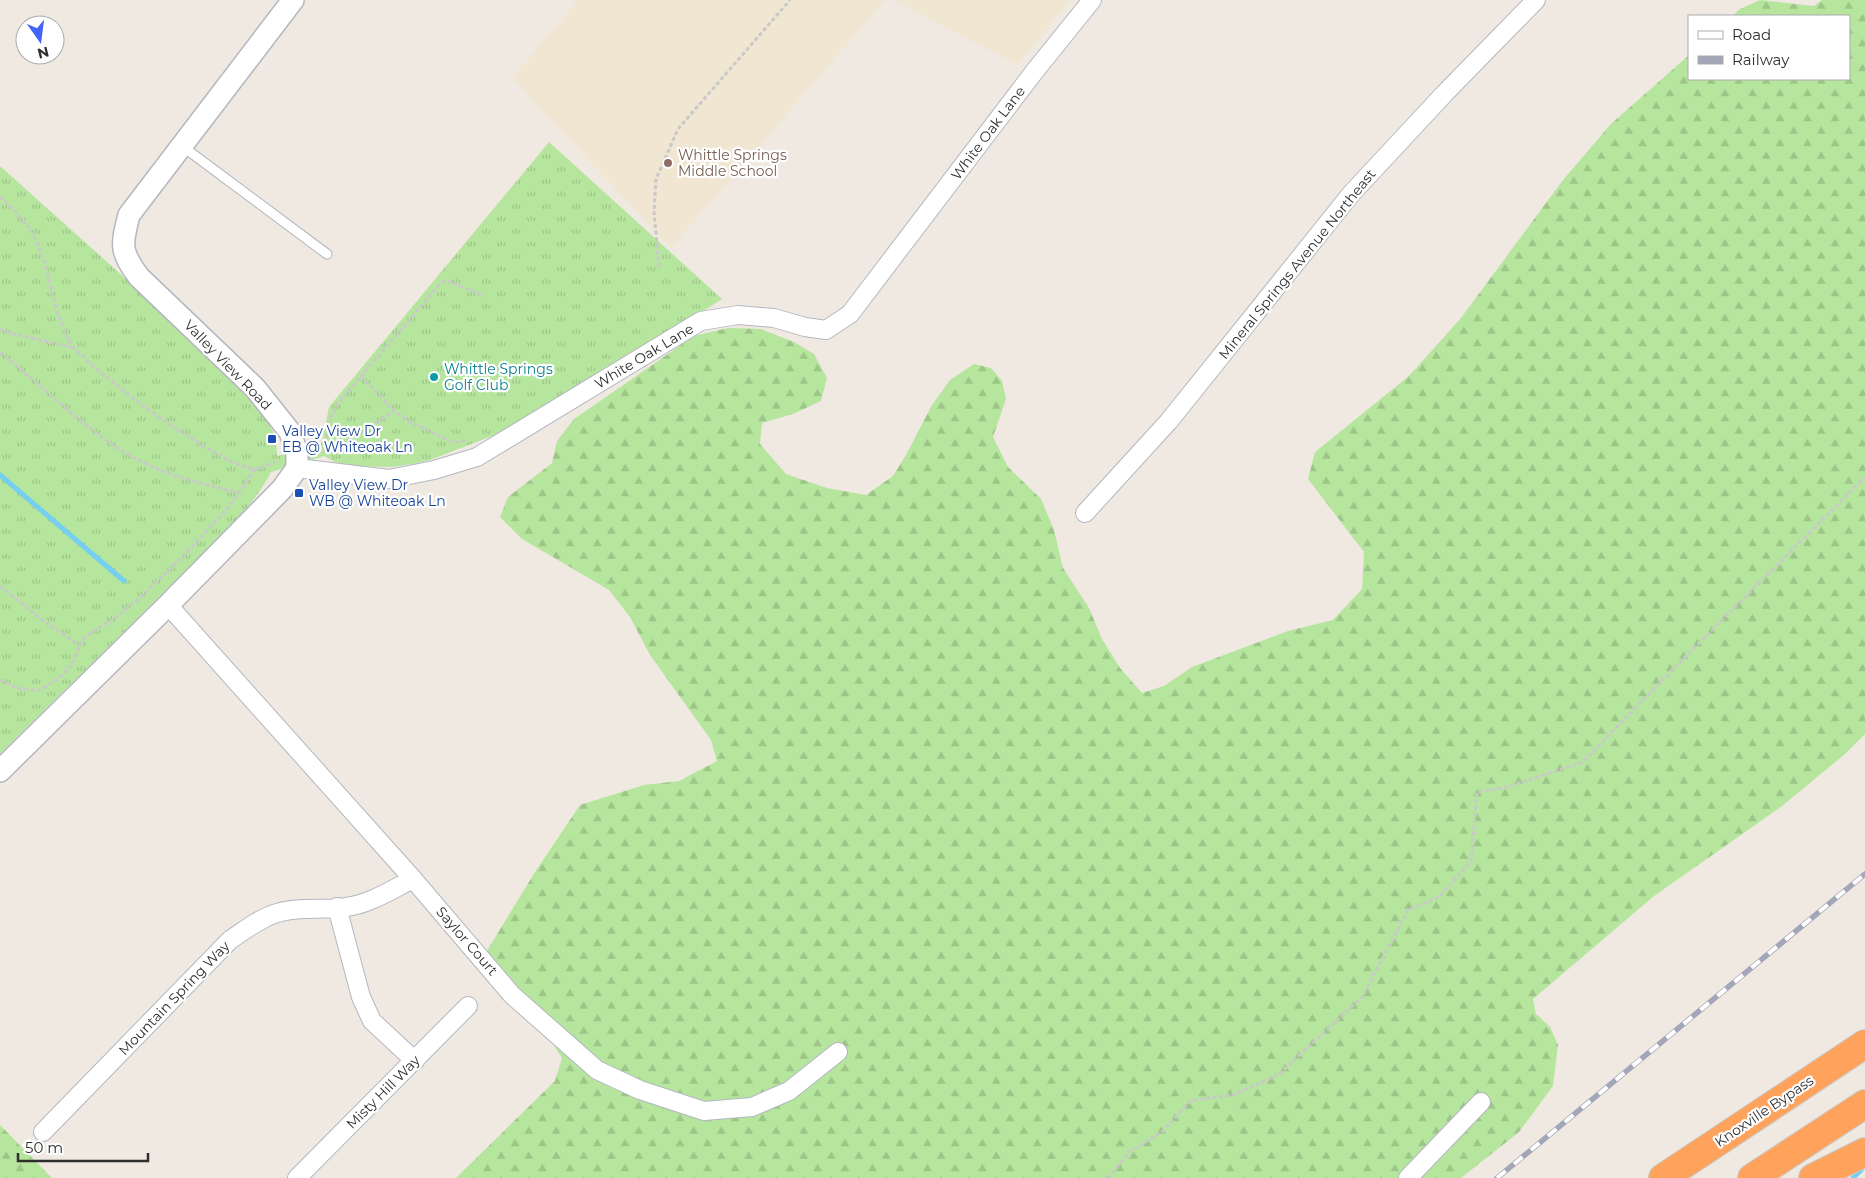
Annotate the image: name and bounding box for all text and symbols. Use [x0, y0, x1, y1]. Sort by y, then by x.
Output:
north arrow [15, 15, 65, 65]
legend [1688, 15, 1850, 80]
text: Road [1732, 25, 1771, 44]
text: N [35, 43, 51, 63]
text: Railway [1732, 50, 1790, 69]
street label: White Oak Lane [947, 83, 1029, 183]
place label: Whittle Springs Middle School [678, 146, 787, 180]
marker: Whittle Springs Middle School [662, 157, 674, 169]
street label: Mineral Springs Avenue Northeast [1215, 165, 1380, 363]
street label: Valley View Road [180, 316, 276, 414]
street label: White Oak Lane [591, 319, 697, 393]
place label: Whittle Springs Golf Club [444, 360, 553, 394]
marker: Whittle Springs Golf Club [428, 371, 440, 383]
place label: Valley View Dr EB @ Whiteoak Ln [282, 422, 413, 456]
marker: Valley View Dr EB @ Whiteoak Ln [266, 433, 278, 445]
place label: Valley View Dr WB @ Whiteoak Ln [309, 476, 446, 510]
marker: Valley View Dr WB @ Whiteoak Ln [293, 487, 305, 499]
street label: Saylor Court [432, 903, 502, 979]
street label: Mountain Spring Way [115, 937, 234, 1059]
street label: Misty Hill Way [342, 1051, 424, 1133]
street label: Knoxville Bypass [1711, 1071, 1817, 1151]
scale bar [18, 1130, 148, 1162]
text: 50 m [25, 1138, 63, 1157]

